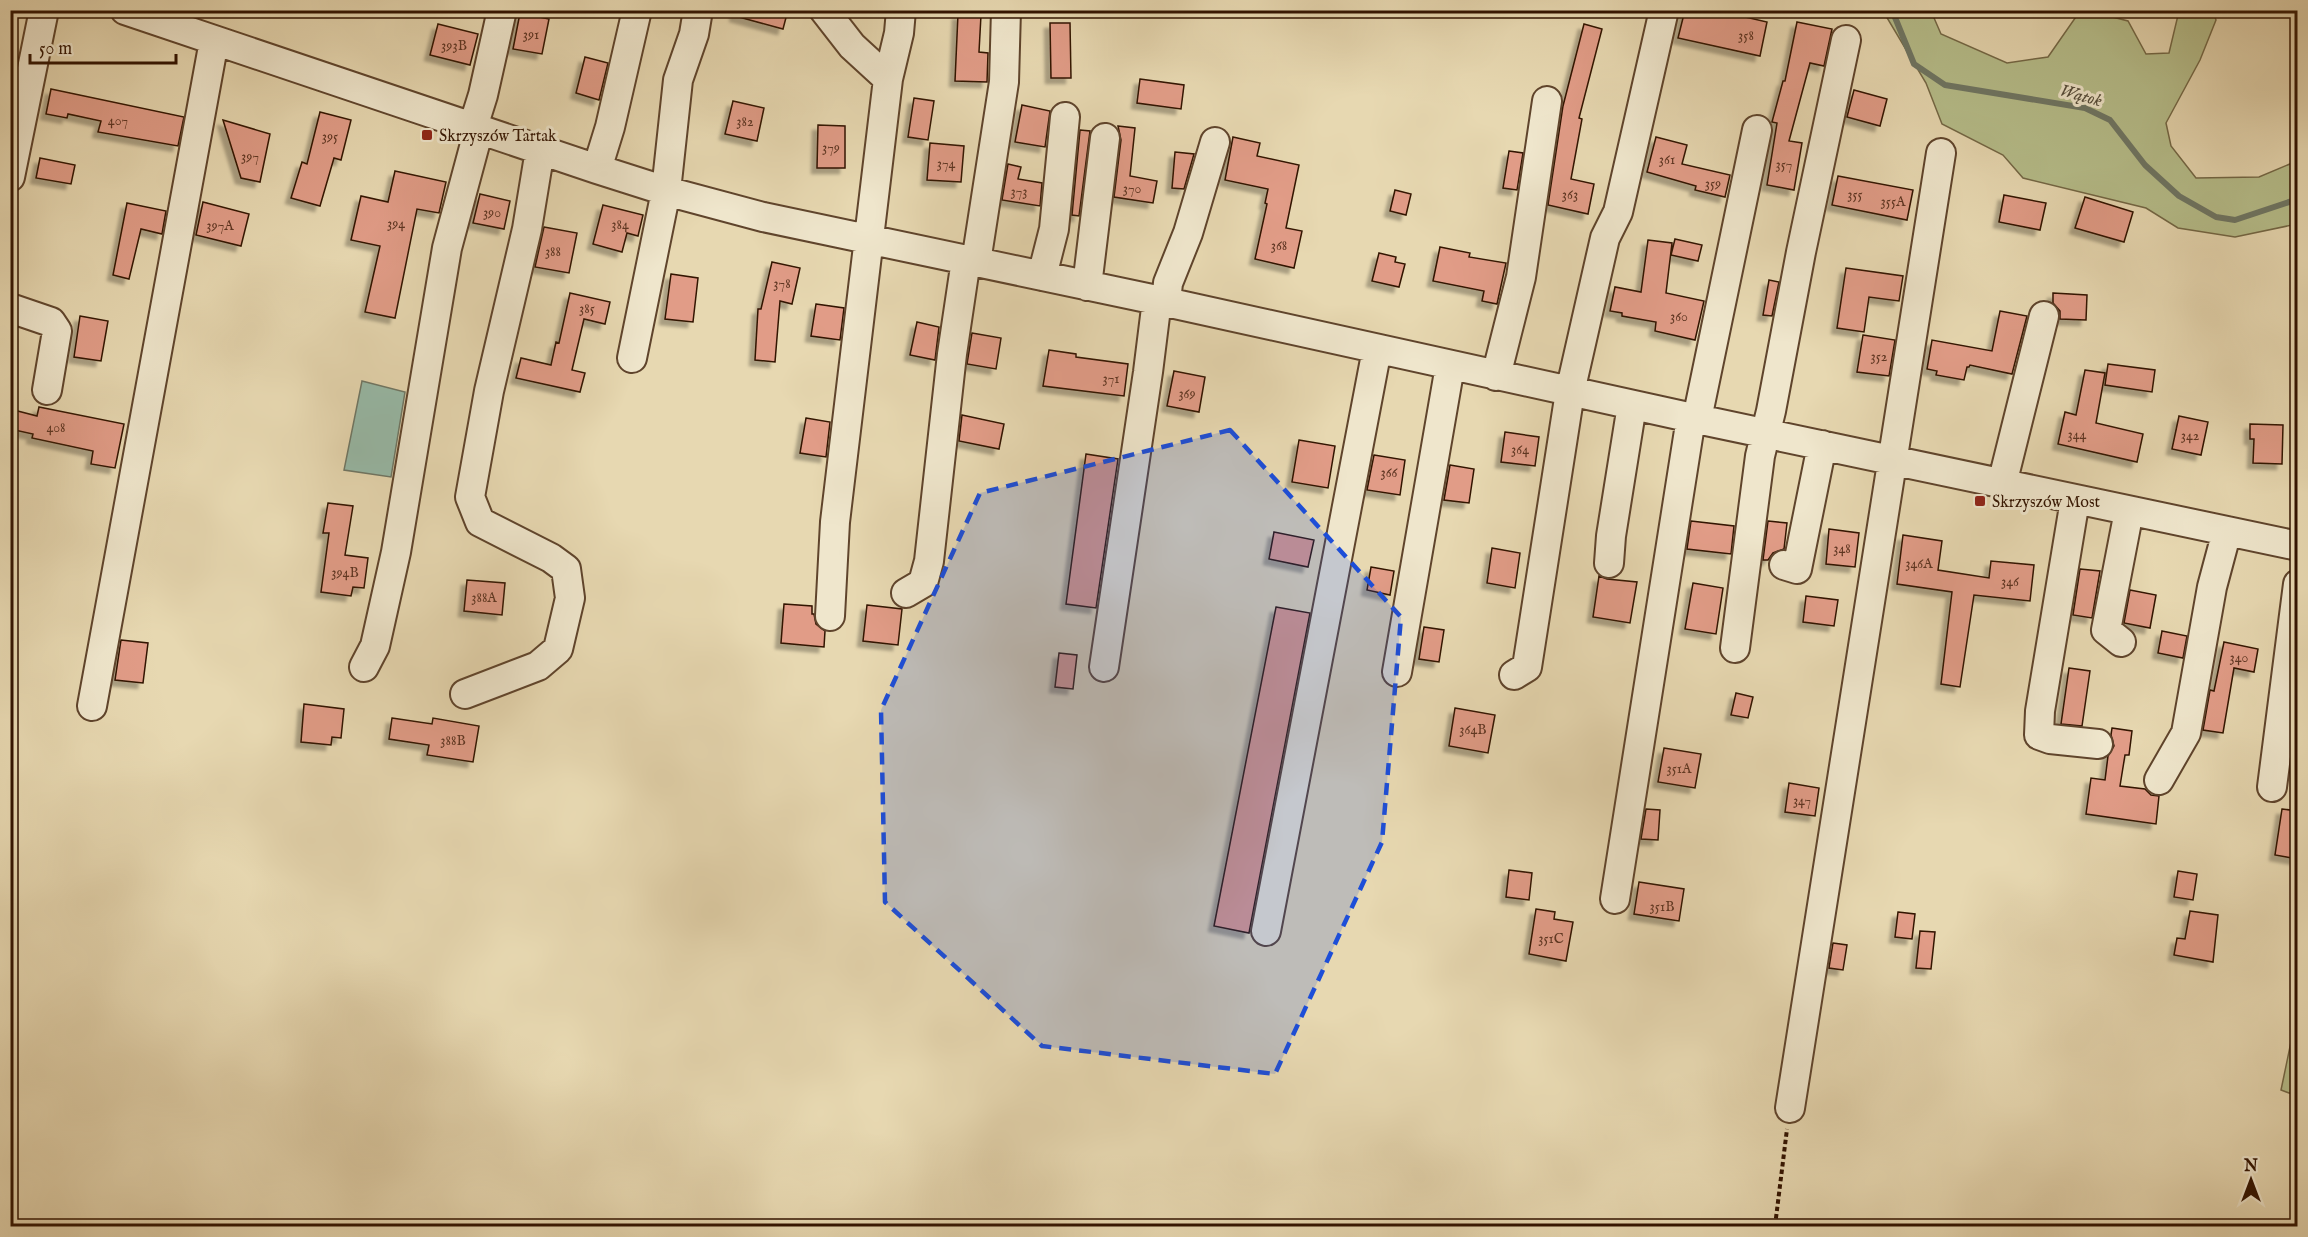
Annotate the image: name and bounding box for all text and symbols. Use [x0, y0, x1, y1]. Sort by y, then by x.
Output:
house number: 391 [523, 26, 539, 44]
scale bar [30, 27, 176, 65]
house number: 358 [1738, 27, 1754, 45]
house number: 393B [441, 37, 467, 55]
text: 50 m [39, 38, 72, 61]
water label: Wątok [2057, 80, 2104, 113]
house number: 407 [108, 112, 128, 130]
house number: 382 [736, 113, 754, 131]
place label: Skrzyszów Tartak [439, 127, 557, 147]
house number: 395 [322, 128, 338, 146]
marker: Skrzyszów Tartak [420, 128, 434, 142]
house number: 379 [822, 139, 840, 157]
house number: 397 [241, 148, 259, 166]
house number: 361 [1659, 151, 1675, 169]
house number: 374 [937, 155, 955, 173]
house number: 357 [1776, 156, 1792, 174]
house number: 359 [1705, 175, 1721, 193]
house number: 370 [1123, 180, 1141, 198]
house number: 373 [1010, 183, 1028, 201]
house number: 363 [1562, 186, 1578, 204]
house number: 355 [1847, 186, 1863, 204]
house number: 355A [1881, 193, 1906, 211]
house number: 390 [483, 204, 501, 222]
house number: 394 [387, 215, 405, 233]
house number: 384 [611, 216, 629, 234]
house number: 397A [206, 217, 234, 235]
house number: 368 [1271, 237, 1287, 255]
house number: 388 [545, 243, 561, 261]
house number: 378 [773, 275, 791, 293]
house number: 385 [579, 300, 595, 318]
house number: 360 [1670, 308, 1688, 326]
house number: 352 [1871, 348, 1888, 366]
house number: 371 [1103, 370, 1120, 388]
house number: 369 [1178, 385, 1196, 403]
house number: 408 [46, 419, 66, 437]
house number: 344 [2068, 426, 2087, 444]
house number: 342 [2181, 427, 2200, 445]
house number: 364 [1511, 441, 1529, 459]
house number: 366 [1380, 464, 1399, 482]
place label: Skrzyszów Most [1992, 493, 2101, 513]
marker: Skrzyszów Most [1973, 494, 1987, 508]
house number: 348 [1833, 540, 1851, 558]
house number: 346A [1905, 555, 1933, 573]
house number: 394B [331, 564, 359, 582]
house number: 346 [2001, 573, 2020, 591]
house number: 388A [471, 589, 497, 607]
house number: 340 [2230, 649, 2249, 667]
house number: 364B [1459, 721, 1487, 739]
house number: 388B [440, 732, 466, 750]
house number: 351A [1667, 760, 1692, 778]
house number: 347 [1793, 792, 1811, 810]
house number: 351B [1650, 898, 1674, 916]
house number: 351C [1538, 930, 1564, 948]
north arrow [2221, 1150, 2281, 1210]
text: N [2243, 1157, 2258, 1177]

